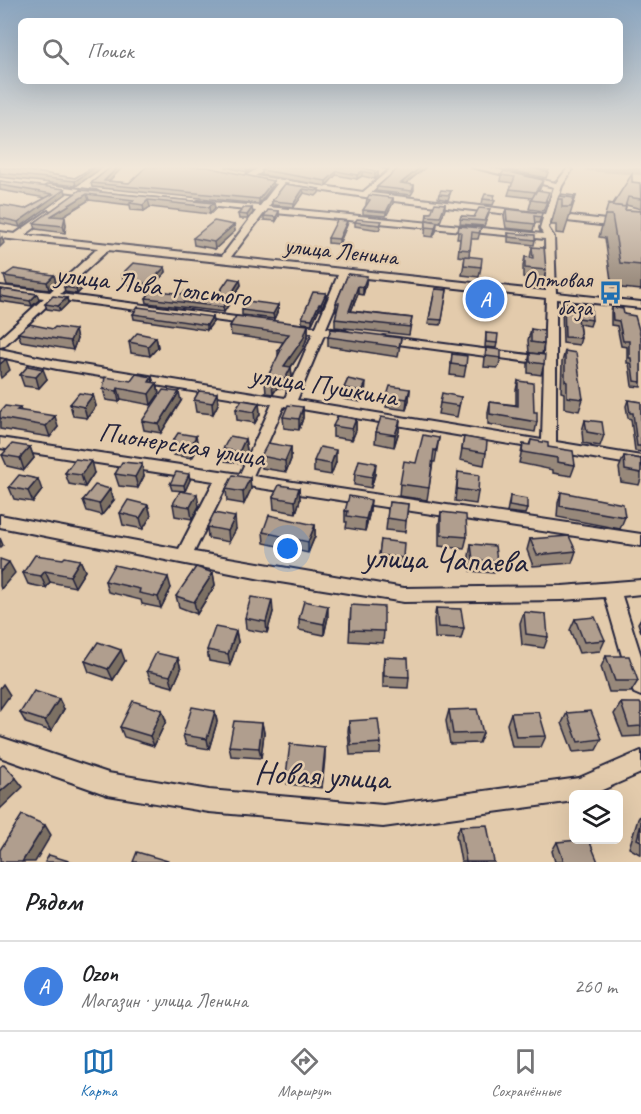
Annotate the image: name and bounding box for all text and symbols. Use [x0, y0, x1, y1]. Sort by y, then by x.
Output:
search box [18, 18, 623, 84]
icon: search [39, 35, 72, 68]
text: Поиск [87, 37, 133, 65]
street label: улица Ленина [281, 230, 401, 272]
street label: улица Льва Толстого [51, 255, 255, 315]
place label: Оптовая база [522, 264, 594, 322]
pin: A [466, 276, 504, 322]
bus stop icon: Оптовая база [597, 280, 623, 306]
street label: улица Пушкина [246, 356, 402, 414]
street label: Пионерская улица [97, 414, 269, 475]
your location [273, 534, 302, 563]
street label: улица Чапаева [360, 535, 530, 583]
street label: Новая улица [254, 750, 393, 800]
map controls [569, 790, 623, 844]
button: layers [569, 790, 623, 844]
text: Рядом [24, 885, 82, 918]
text: Ozon [81, 960, 118, 988]
text: A [38, 974, 49, 999]
text: 260 m [574, 974, 617, 999]
text: Магазин · улица Ленина [81, 988, 248, 1013]
tab: Карта [80, 1045, 117, 1101]
tab: Маршрут [278, 1045, 330, 1101]
tab: Сохранённые [491, 1045, 561, 1101]

